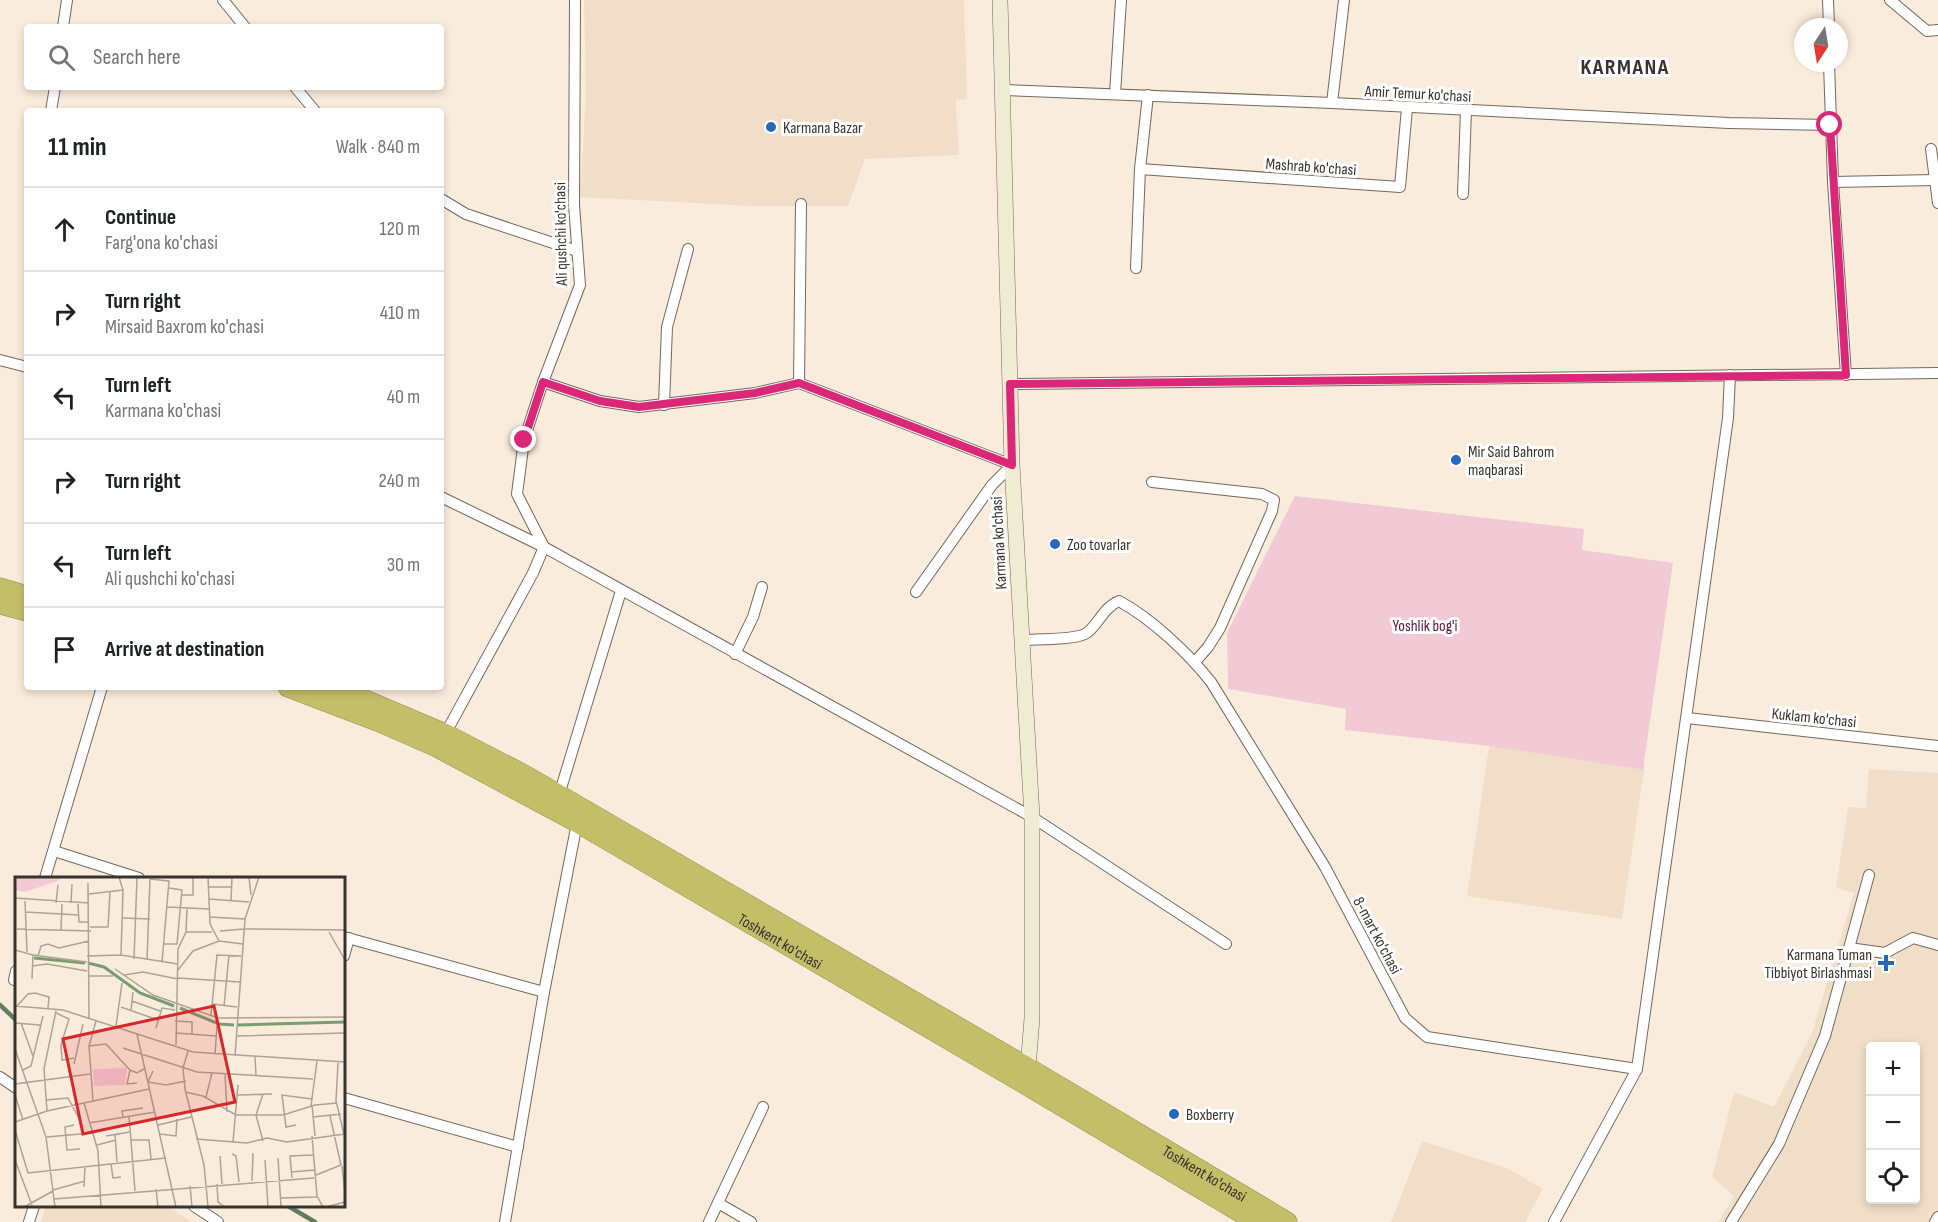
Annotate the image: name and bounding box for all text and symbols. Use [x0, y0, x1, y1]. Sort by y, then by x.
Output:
north arrow [1794, 18, 1848, 72]
search box [24, 24, 444, 90]
icon: search [45, 41, 78, 74]
text: Search here [93, 44, 180, 71]
district label: KARMANA [1580, 54, 1670, 81]
street label: Amir Temur ko'chasi [1363, 82, 1472, 107]
route start [1816, 111, 1842, 137]
place label: Karmana Bazar [783, 119, 863, 138]
marker: Karmana Bazar [764, 120, 778, 134]
text: 11 min [48, 132, 107, 163]
text: Walk · 840 m [336, 135, 420, 159]
street label: Mashrab ko'chasi [1265, 155, 1357, 180]
street label: Ali qushchi ko'chasi [551, 182, 572, 287]
text: Continue [105, 204, 176, 231]
icon: ahead [48, 213, 81, 246]
text: 120 m [380, 217, 420, 241]
text: Farg'ona ko'chasi [105, 231, 218, 255]
text: Turn right [105, 288, 181, 315]
icon: right [48, 297, 81, 330]
text: 410 m [380, 301, 420, 325]
text: Mirsaid Baxrom ko'chasi [105, 315, 264, 339]
text: Turn left [105, 372, 171, 399]
icon: left [48, 381, 81, 414]
text: 40 m [387, 385, 420, 409]
text: Karmana ko'chasi [105, 399, 221, 423]
route end [510, 426, 536, 452]
place label: Mir Said Bahrom maqbarasi [1468, 443, 1554, 480]
marker: Mir Said Bahrom maqbarasi [1449, 453, 1463, 467]
icon: right [48, 465, 81, 498]
text: Turn right [105, 468, 181, 495]
text: 240 m [379, 469, 420, 493]
street label: Karmana ko'chasi [988, 496, 1011, 590]
place label: Zoo tovarlar [1067, 536, 1131, 555]
marker: Zoo tovarlar [1048, 537, 1062, 551]
text: Turn left [105, 540, 171, 567]
icon: left [48, 549, 81, 582]
text: 30 m [387, 553, 420, 577]
text: Ali qushchi ko'chasi [105, 567, 235, 591]
park label: Yoshlik bog'i [1392, 617, 1458, 636]
icon: arrive [48, 633, 81, 666]
text: Arrive at destination [105, 636, 264, 663]
street label: Kuklam ko'chasi [1771, 705, 1857, 732]
inset map [15, 877, 345, 1207]
street label: 8-mart ko'chasi [1348, 894, 1405, 978]
street label: Toshkent ko'chasi [734, 910, 825, 974]
place label: Karmana Tuman Tibbiyot Birlashmasi [1765, 946, 1872, 983]
marker: Karmana Tuman Tibbiyot Birlashmasi [1877, 954, 1895, 972]
map controls [1866, 1042, 1920, 1204]
button: + [1866, 1042, 1920, 1096]
button: − [1866, 1096, 1920, 1150]
place label: Boxberry [1186, 1106, 1234, 1125]
marker: Boxberry [1167, 1107, 1181, 1121]
street label: Toshkent ko'chasi [1158, 1142, 1249, 1207]
button: locate [1866, 1150, 1920, 1204]

